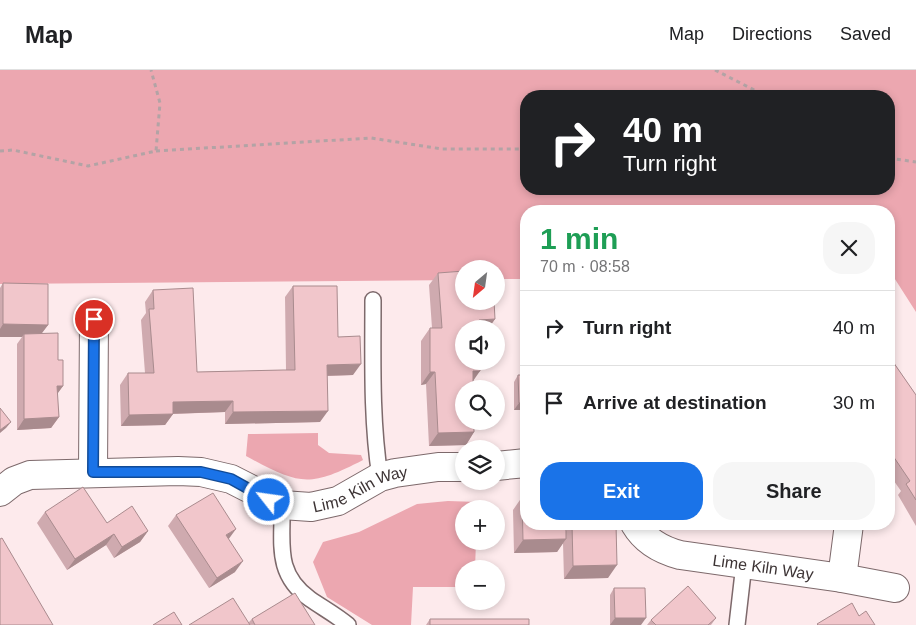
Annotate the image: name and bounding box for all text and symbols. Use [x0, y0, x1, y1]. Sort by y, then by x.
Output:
text: Map [25, 21, 73, 48]
text: Map [669, 24, 704, 44]
text: Directions [732, 24, 812, 44]
text: Saved [840, 24, 891, 44]
icon: right [540, 110, 605, 175]
text: 40 m [623, 110, 703, 149]
text: Turn right [623, 151, 716, 176]
text: 1 min [540, 222, 618, 255]
button: close [823, 222, 875, 274]
text: 70 m · 08:58 [540, 258, 630, 275]
north arrow [455, 260, 505, 310]
map controls [455, 260, 505, 610]
pin [73, 298, 115, 340]
icon: arrive [80, 305, 108, 333]
icon: right [540, 314, 568, 342]
text: Turn right [583, 317, 671, 338]
text: 40 m [833, 317, 875, 338]
button: sound [455, 320, 505, 370]
button: search [455, 380, 505, 430]
icon: arrive [540, 389, 568, 417]
text: Arrive at destination [583, 392, 767, 413]
text: 30 m [833, 392, 875, 413]
button: layers [455, 440, 505, 490]
button: Exit [540, 462, 703, 520]
button: Share [713, 462, 875, 520]
street label: Lime Kiln Way [311, 463, 408, 515]
position arrow [242, 473, 294, 525]
button: + [455, 500, 505, 550]
street label: Lime Kiln Way [711, 552, 815, 583]
button: − [455, 560, 505, 610]

